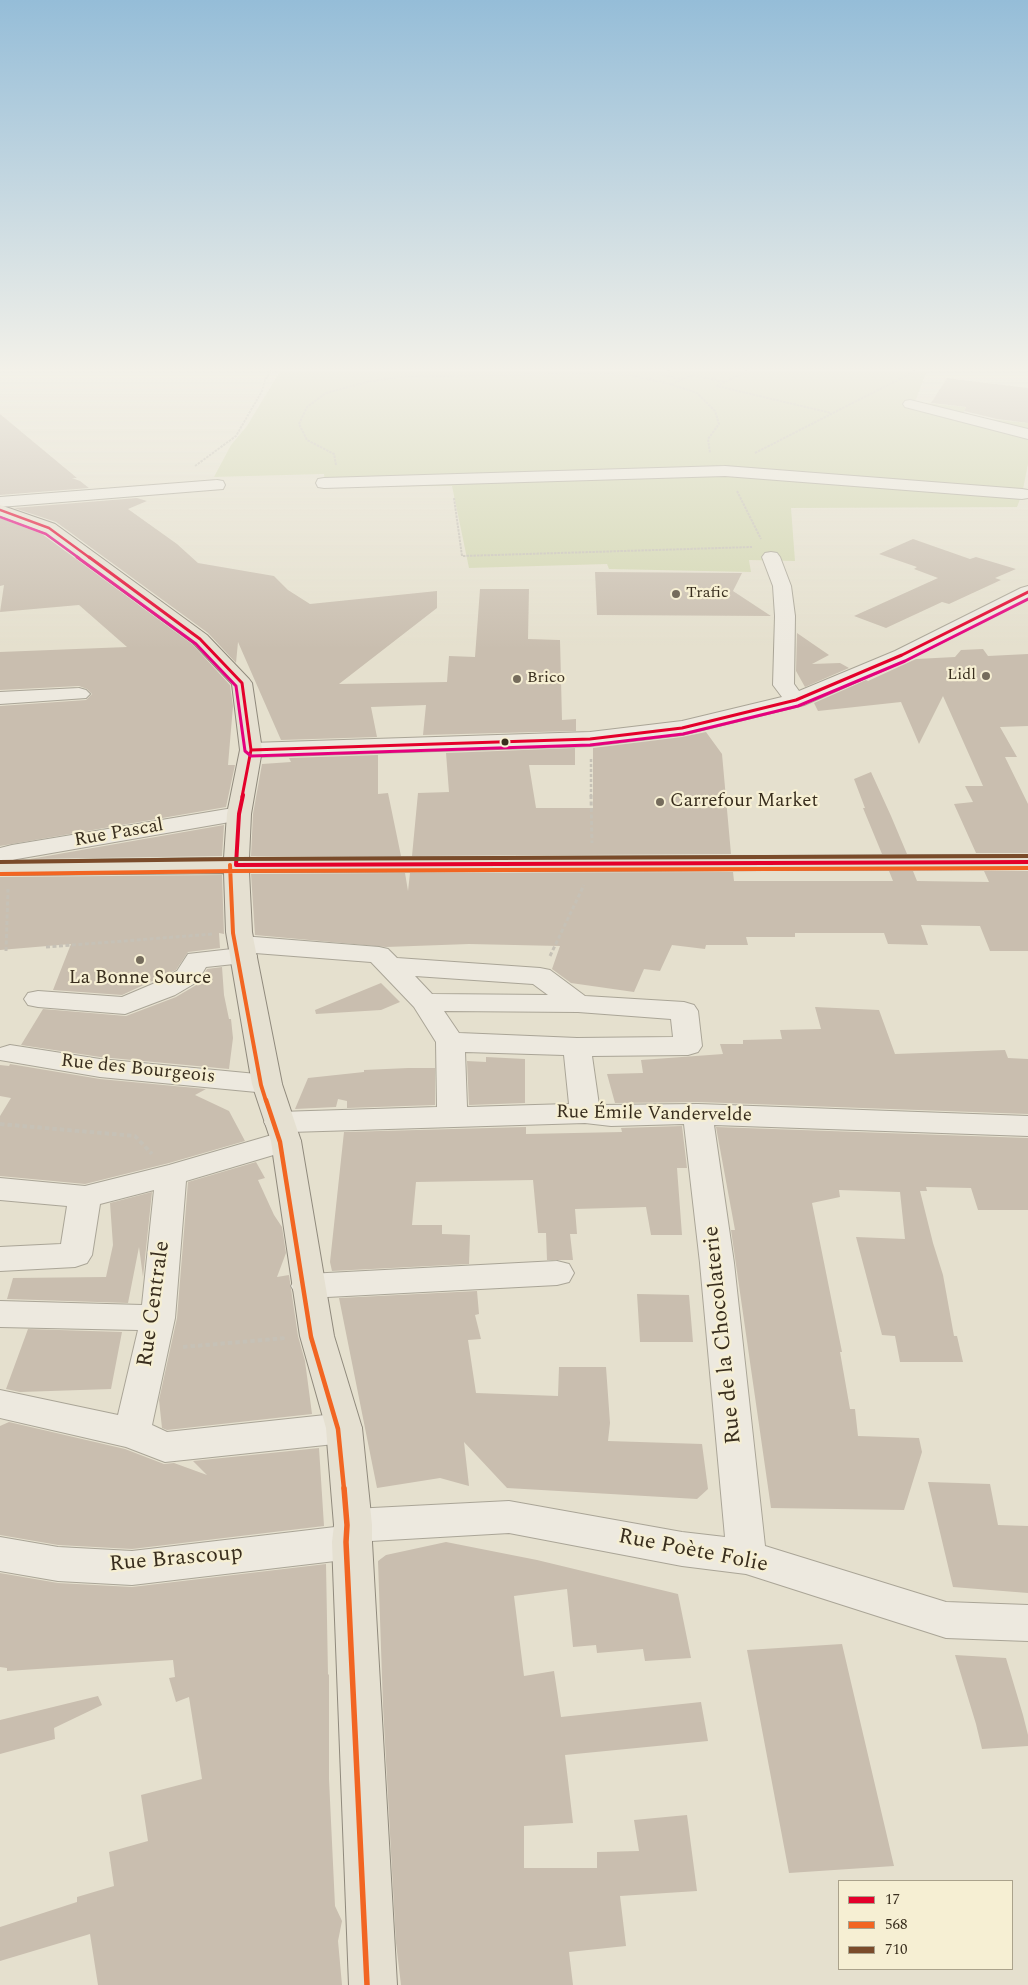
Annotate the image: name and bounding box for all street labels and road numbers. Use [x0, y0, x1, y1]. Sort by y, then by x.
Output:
street label: Rue Pascal [73, 815, 165, 853]
street label: Rue des Bourgeois [60, 1051, 216, 1089]
street label: Rue Émile Vandervelde [556, 1102, 752, 1128]
street label: Rue de la Chocolaterie [699, 1225, 749, 1445]
street label: Rue Centrale [133, 1239, 177, 1369]
street label: Rue Poète Folie [616, 1525, 770, 1579]
street label: Rue Brascoup [108, 1541, 244, 1579]

